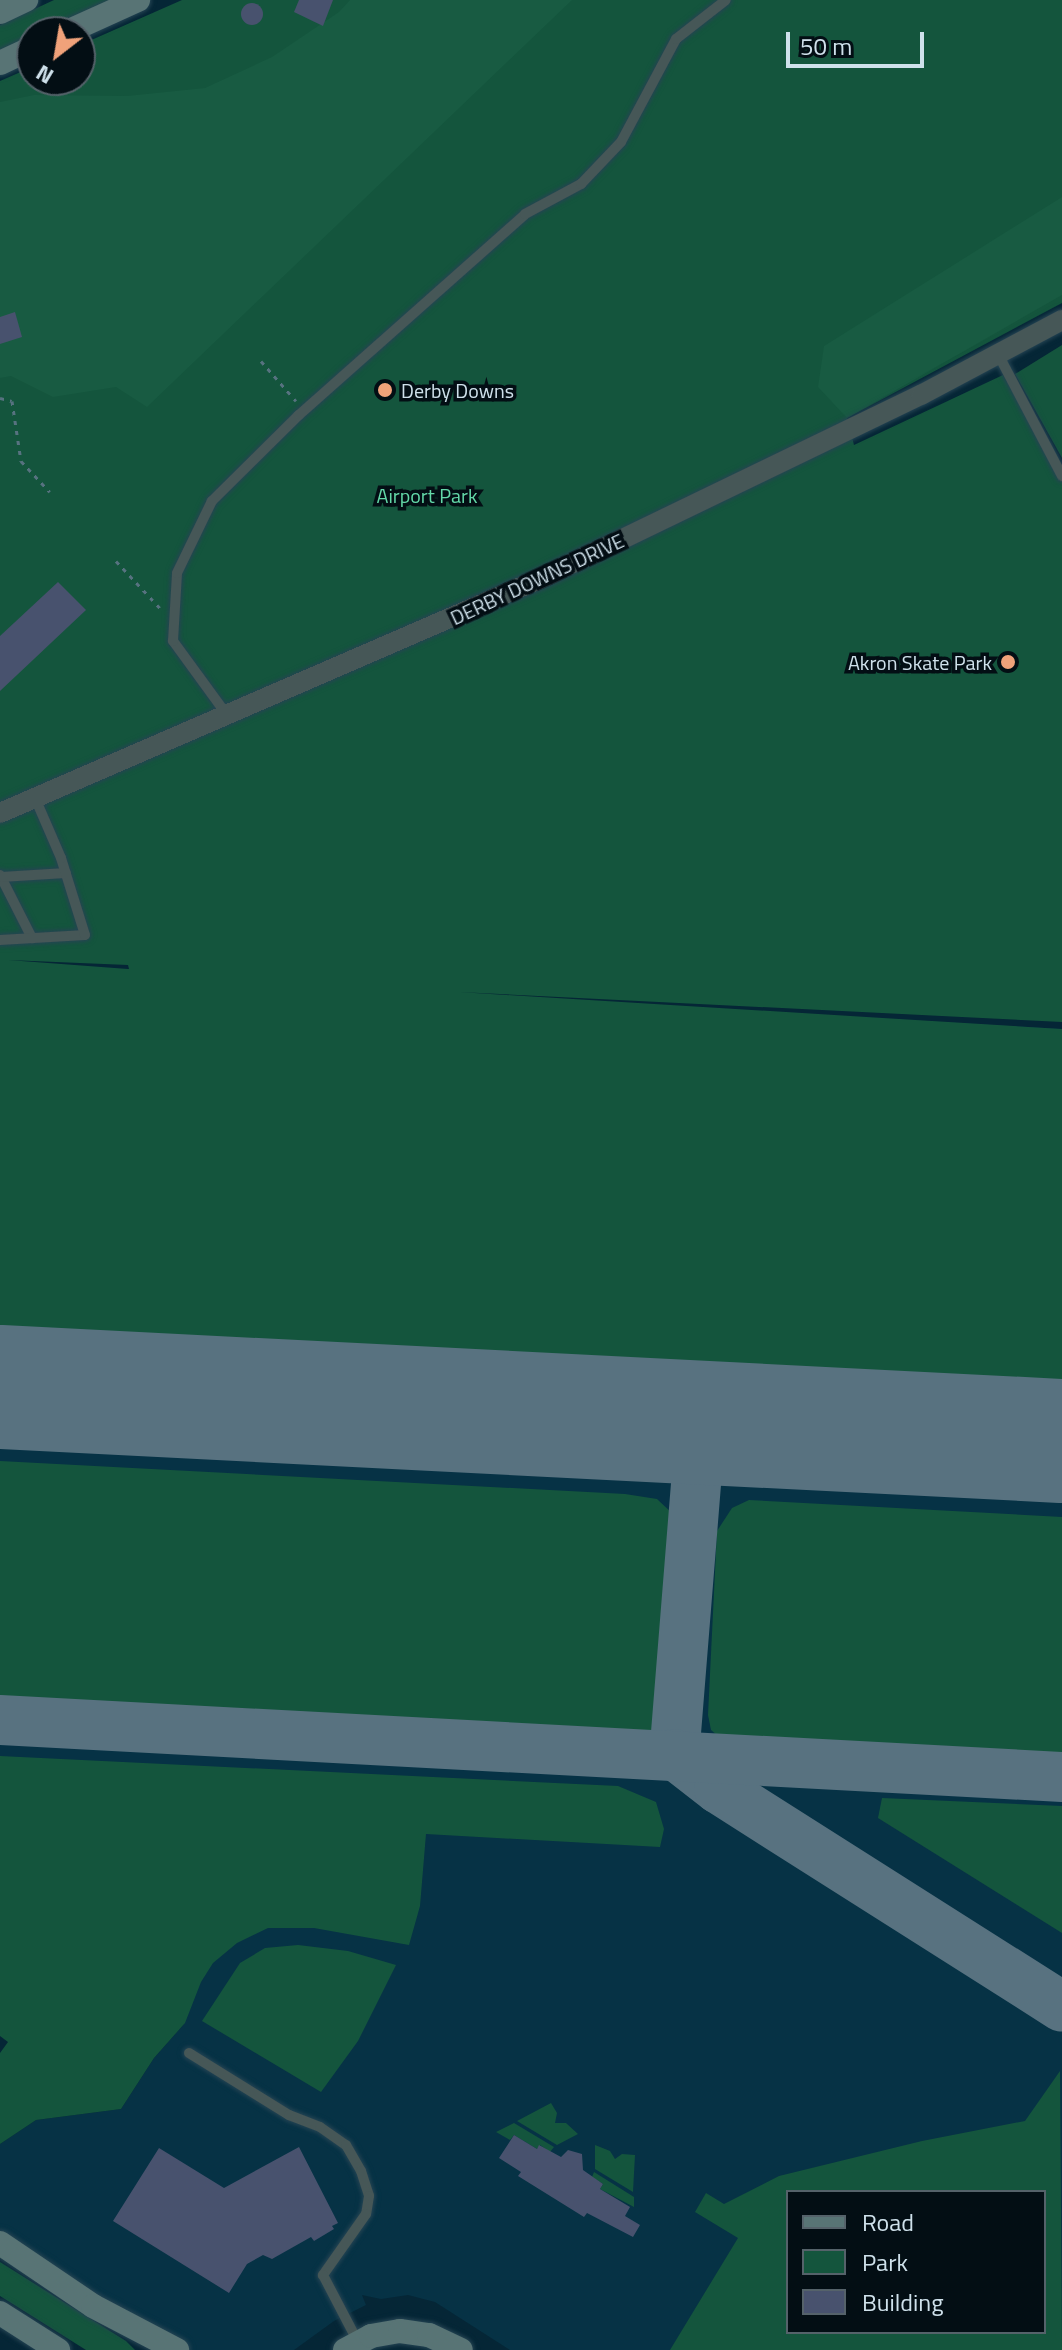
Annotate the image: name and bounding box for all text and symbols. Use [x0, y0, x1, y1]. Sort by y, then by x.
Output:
north arrow [16, 16, 96, 96]
scale bar [790, 16, 928, 66]
text: 50 m [800, 28, 852, 64]
text: N [29, 56, 60, 93]
place label: Derby Downs [401, 378, 514, 402]
marker: Derby Downs [376, 381, 394, 399]
park label: Airport Park [377, 483, 477, 507]
street label: DERBY DOWNS DRIVE [446, 528, 628, 630]
place label: Akron Skate Park [848, 650, 992, 674]
marker: Akron Skate Park [999, 653, 1017, 671]
legend [786, 2190, 1046, 2334]
text: Road [862, 2204, 914, 2240]
text: Park [862, 2244, 908, 2280]
text: Building [862, 2284, 944, 2320]

